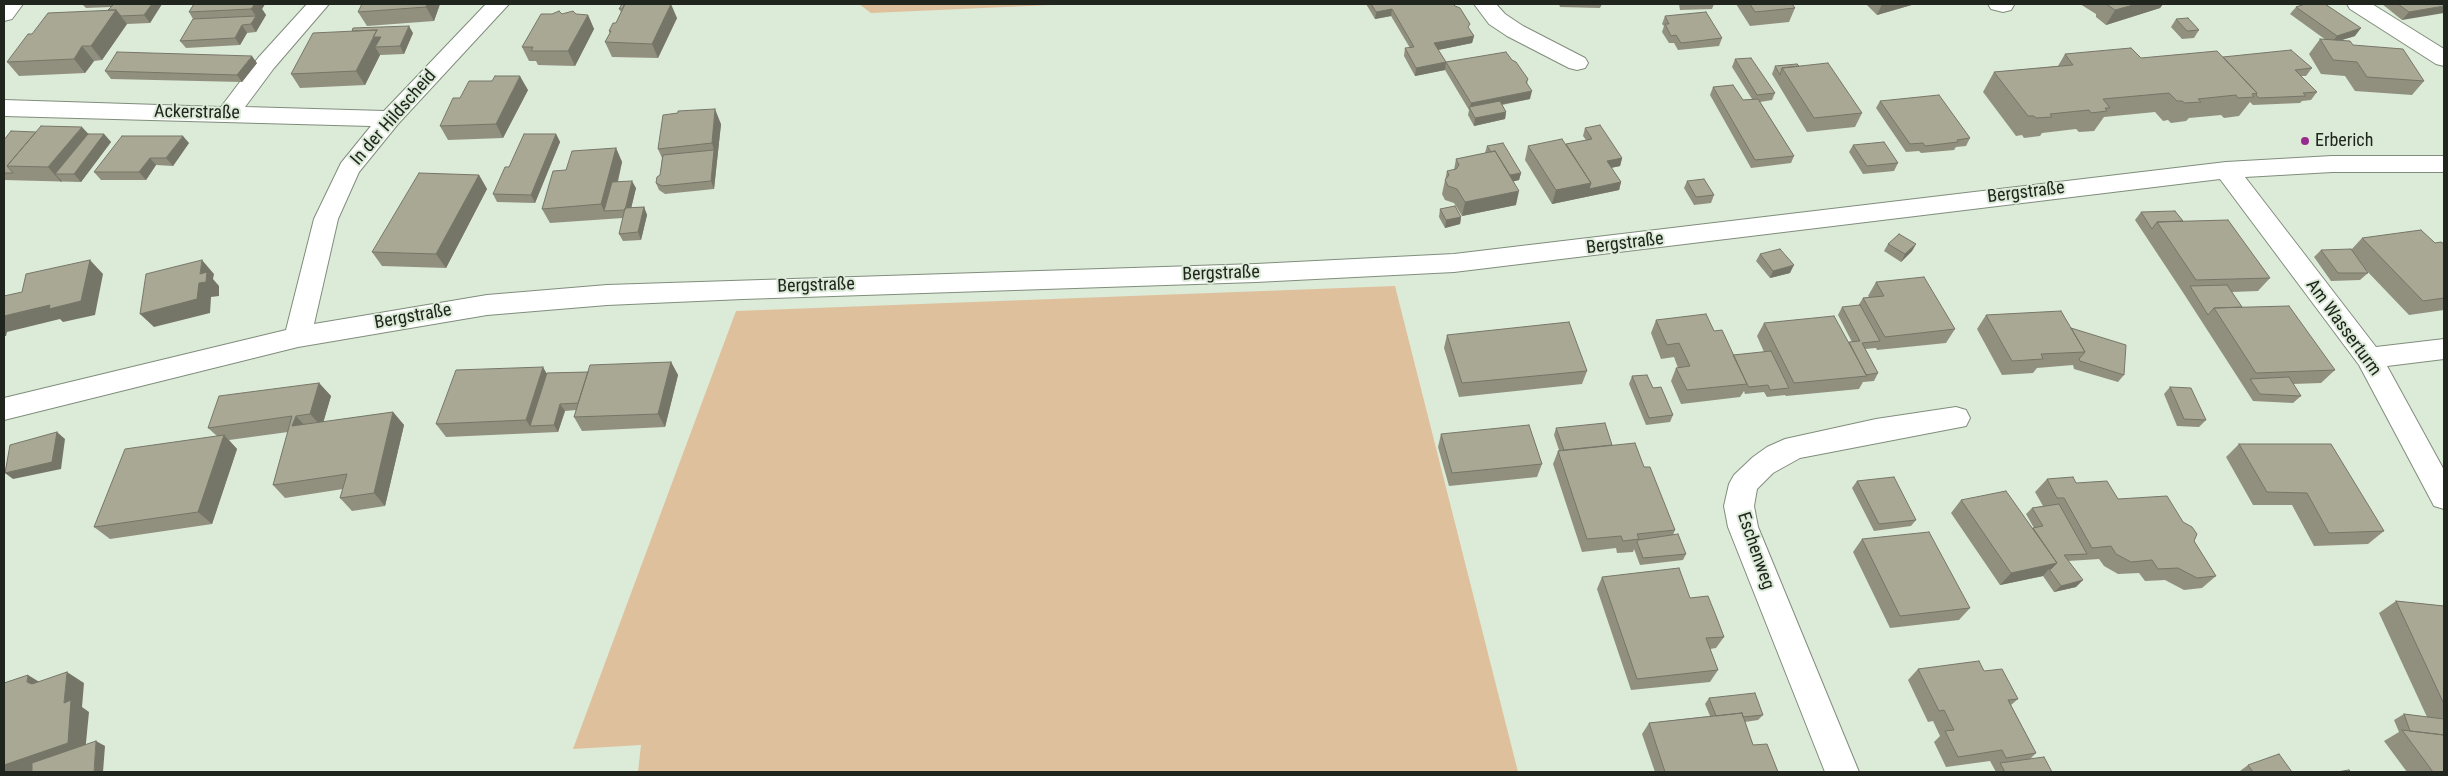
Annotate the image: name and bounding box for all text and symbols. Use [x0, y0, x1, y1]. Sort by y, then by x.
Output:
street label: In der Hildscheid [347, 66, 441, 170]
street label: Ackerstraße [154, 101, 240, 125]
place label: Erberich [2315, 130, 2373, 152]
marker: Erberich [2299, 135, 2311, 147]
street label: Bergstraße [1986, 178, 2066, 208]
street label: Bergstraße [1585, 229, 1665, 259]
street label: Bergstraße [1182, 262, 1260, 286]
street label: Bergstraße [777, 274, 855, 298]
street label: Am Wasserturm [2301, 276, 2385, 380]
street label: Bergstraße [373, 300, 453, 334]
street label: Eschenweg [1732, 510, 1778, 592]

